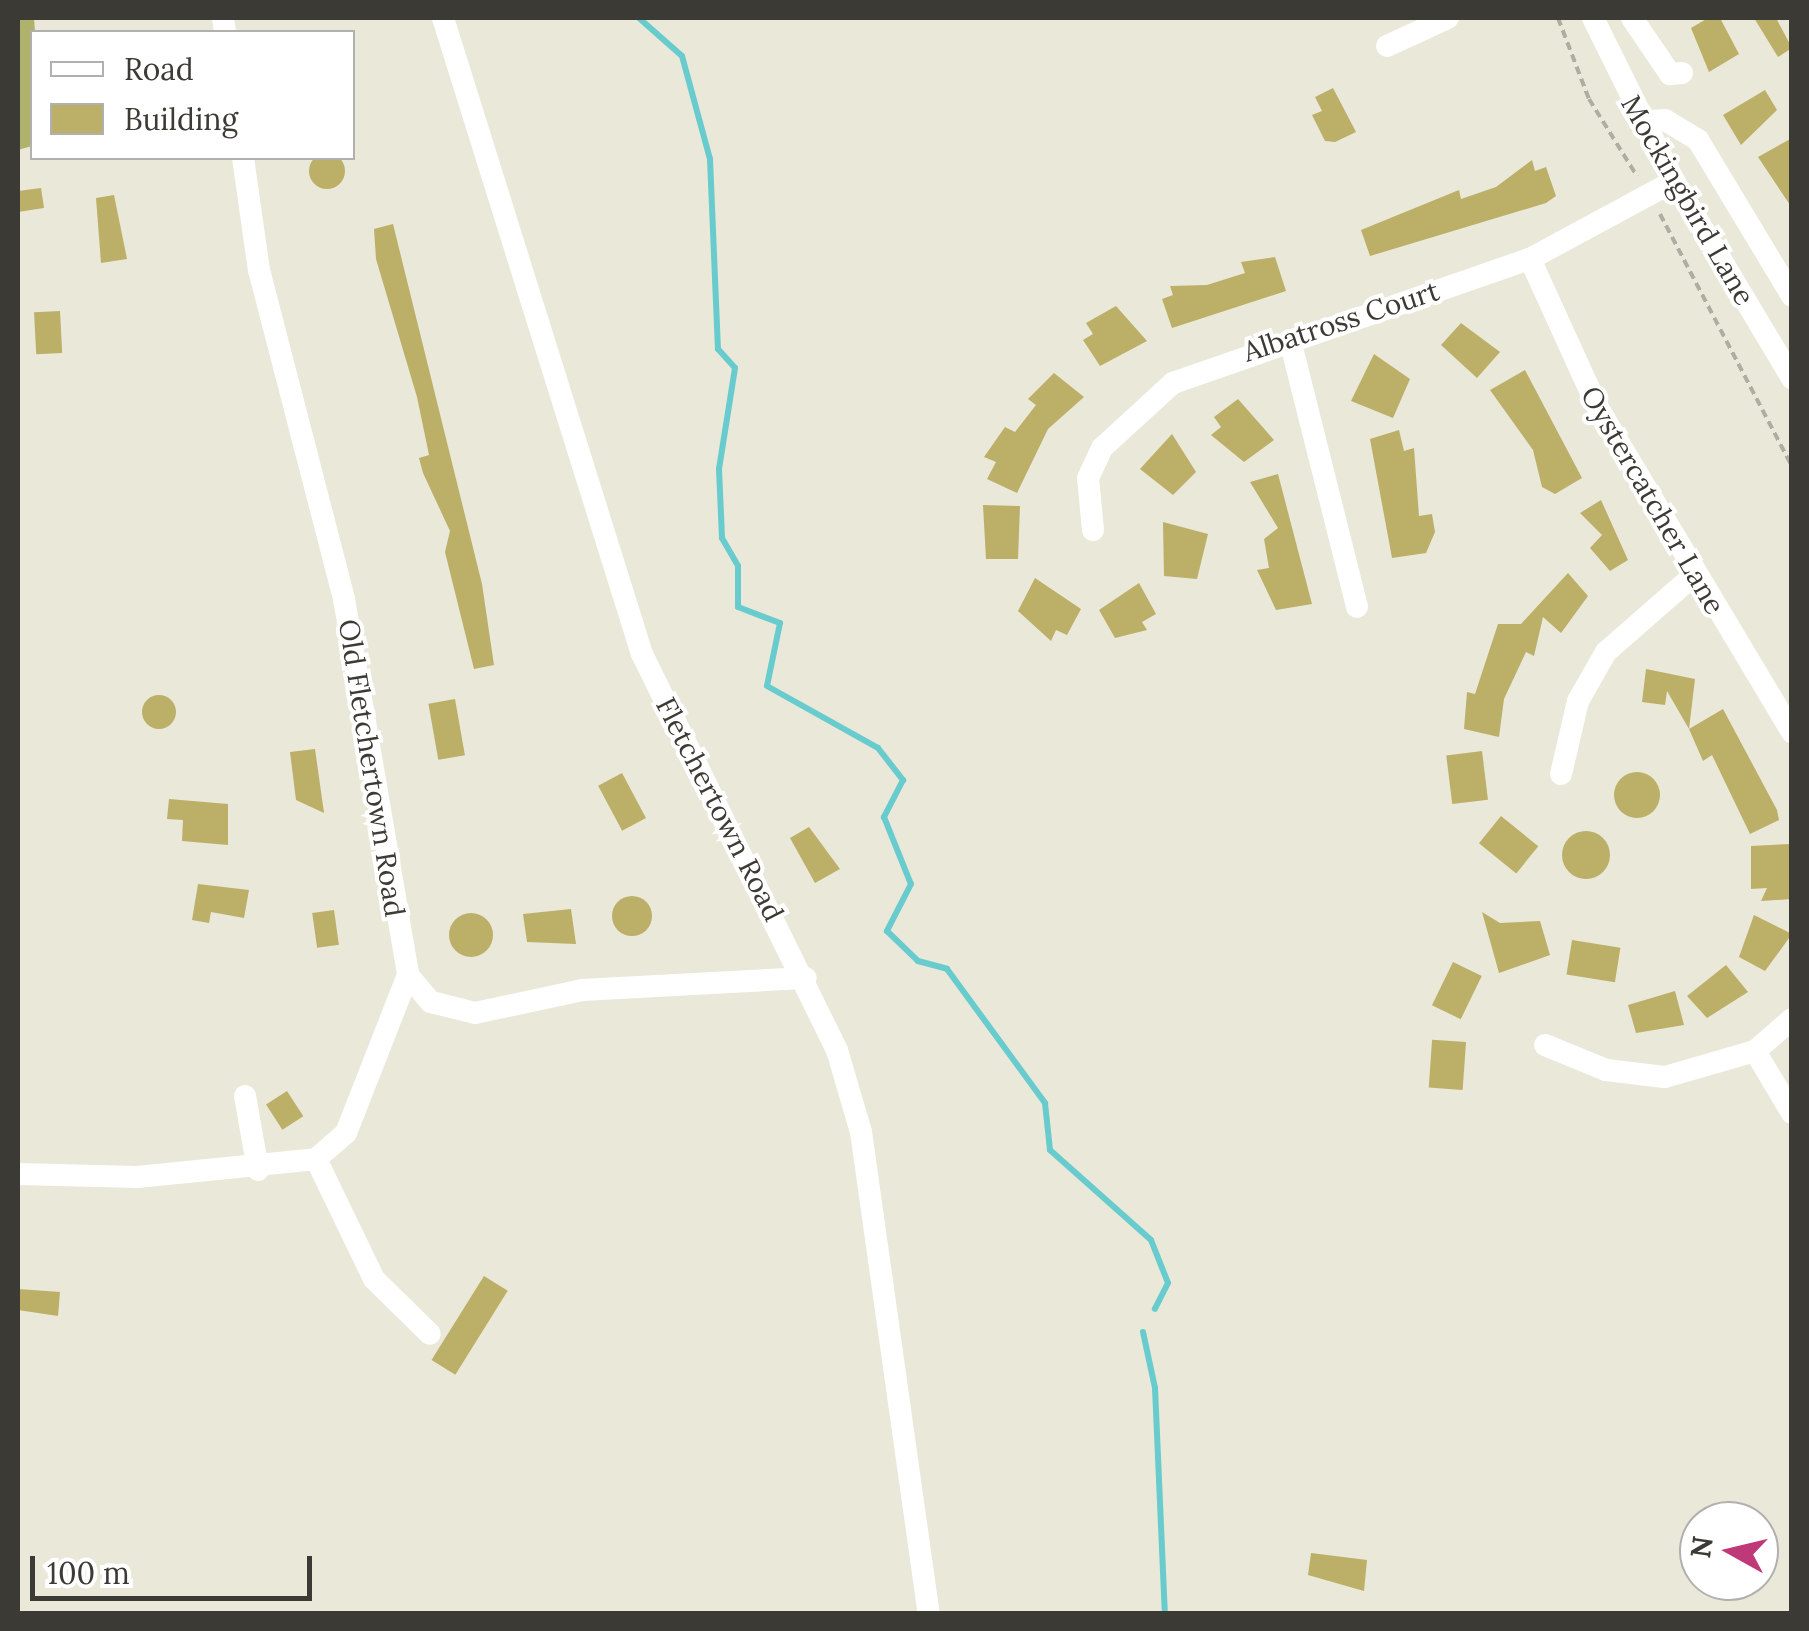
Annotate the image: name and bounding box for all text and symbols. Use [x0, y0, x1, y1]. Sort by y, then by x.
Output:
legend [30, 30, 355, 160]
text: Road [124, 50, 194, 88]
street label: Mockingbird Lane [1614, 89, 1762, 311]
text: Building [124, 100, 238, 138]
street label: Albatross Court [1239, 274, 1443, 368]
street label: Oystercatcher Lane [1574, 380, 1732, 620]
street label: Old Fletchertown Road [332, 617, 412, 919]
street label: Fletchertown Road [649, 692, 791, 926]
north arrow [1679, 1501, 1779, 1601]
text: N [1682, 1534, 1721, 1560]
scale bar [35, 1536, 318, 1598]
text: 100 m [47, 1554, 130, 1592]

